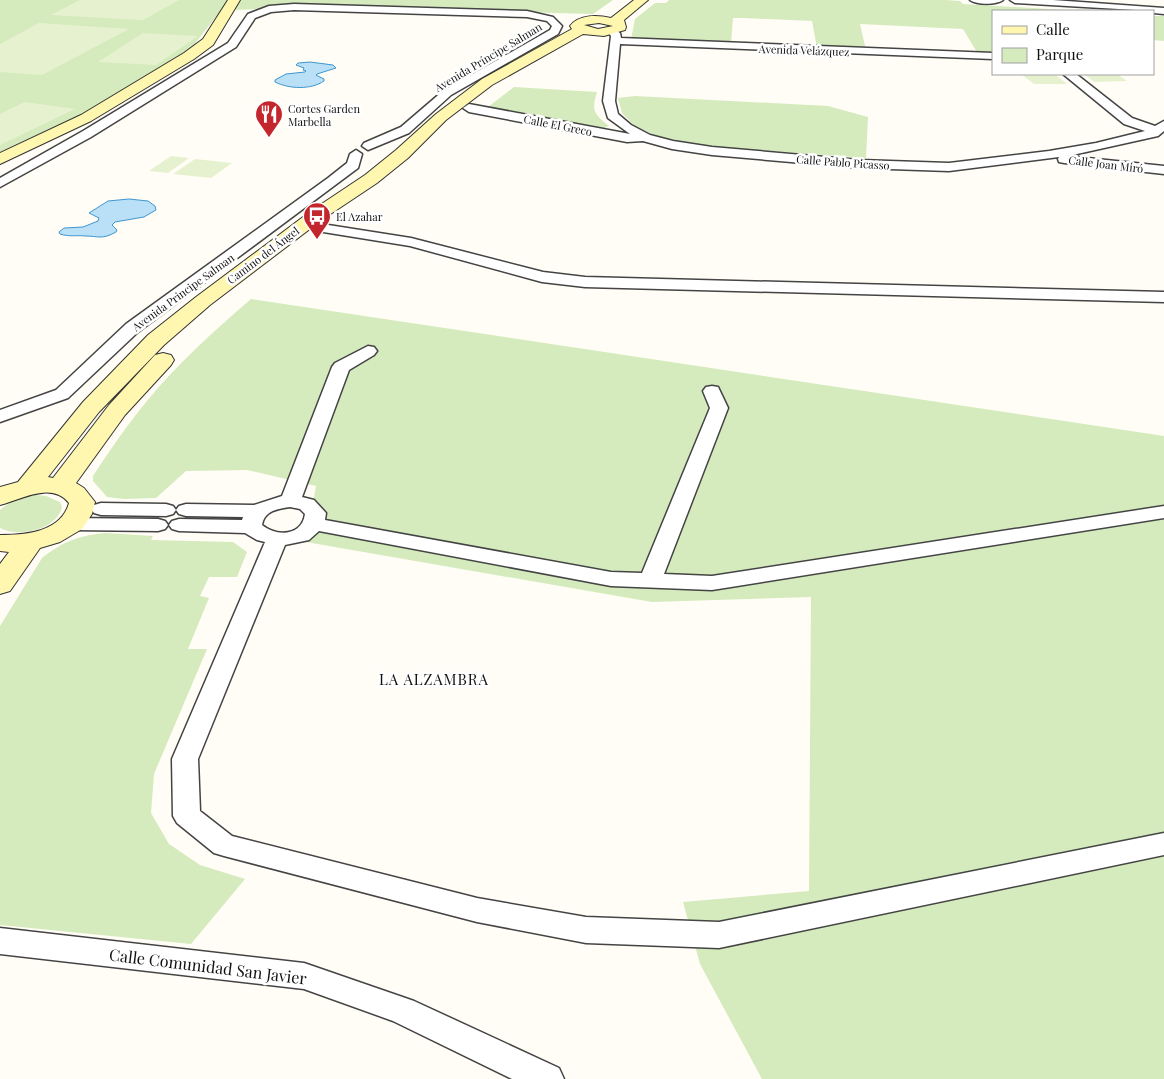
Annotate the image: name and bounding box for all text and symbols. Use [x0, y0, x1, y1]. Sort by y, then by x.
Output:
legend [992, 10, 1154, 75]
street label: Avenida Príncipe Salman [431, 19, 545, 96]
text: Calle [1036, 19, 1070, 39]
street label: Avenida Velázquez [757, 41, 850, 59]
text: Parque [1036, 44, 1083, 64]
restaurant icon: Cortes Garden Marbella [254, 99, 284, 138]
place label: Cortes Garden Marbella [288, 101, 360, 129]
street label: Calle El Greco [522, 111, 594, 139]
street label: Calle Pablo Picasso [796, 151, 890, 173]
street label: Calle Joan Miró [1068, 152, 1144, 176]
bus stop icon: El Azahar [302, 201, 332, 240]
place label: El Azahar [336, 209, 383, 224]
street label: Camino del Ángel [224, 223, 302, 287]
street label: Avenida Principe Salman [128, 250, 237, 335]
district label: LA ALZAMBRA [379, 669, 489, 689]
street label: Calle Comunidad San Javier [108, 943, 308, 989]

